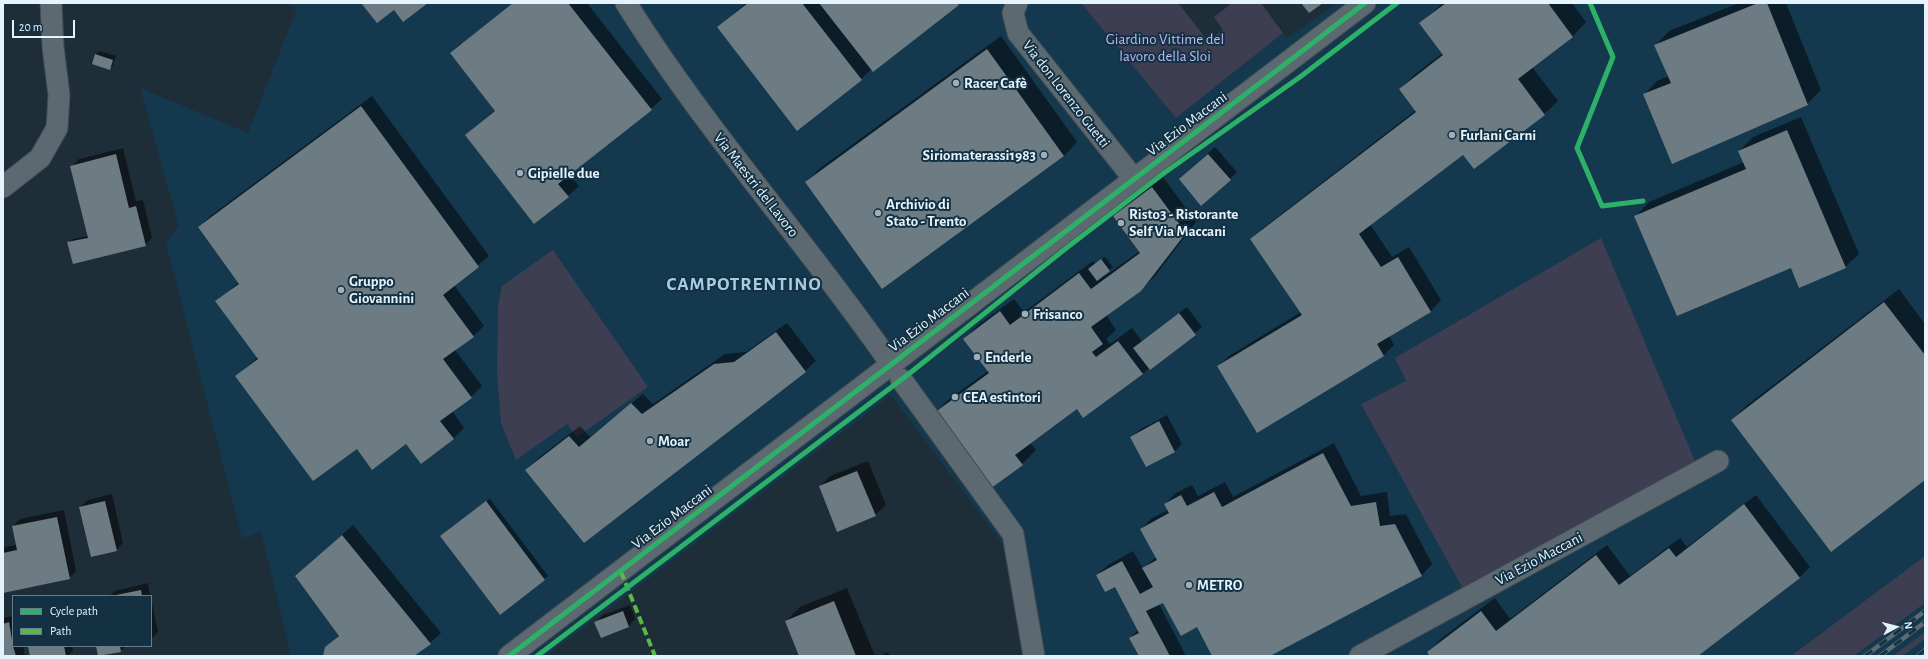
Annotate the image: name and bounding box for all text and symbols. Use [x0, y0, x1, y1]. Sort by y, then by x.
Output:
scale bar [14, 12, 77, 38]
text: 20 m [19, 21, 42, 33]
park label: Giardino Vittime del lavoro della Sloi [1106, 30, 1224, 65]
street label: Via don Lorenzo Guetti [1018, 37, 1114, 151]
place label: Racer Cafè [964, 74, 1027, 92]
marker: Racer Cafè [951, 78, 961, 88]
street label: Via Ezio Maccani [1143, 88, 1231, 160]
place label: Furlani Carni [1460, 126, 1536, 144]
street label: Via Maestri del Lavoro [710, 129, 802, 241]
marker: Furlani Carni [1447, 130, 1457, 140]
place label: Siriomaterassi1983 [923, 146, 1036, 164]
marker: Siriomaterassi1983 [1039, 150, 1049, 160]
place label: Gipielle due [528, 164, 600, 182]
marker: Gipielle due [515, 168, 525, 178]
place label: Archivio di Stato - Trento [886, 195, 967, 230]
place label: Risto3 - Ristorante Self Via Maccani [1129, 205, 1238, 240]
marker: Archivio di Stato - Trento [873, 208, 883, 218]
marker: Risto3 - Ristorante Self Via Maccani [1116, 218, 1126, 228]
place label: Gruppo Giovannini [349, 272, 414, 307]
district label: CAMPOTRENTINO [666, 273, 822, 295]
street label: Via Ezio Maccani [885, 284, 973, 356]
marker: Gruppo Giovannini [336, 285, 346, 295]
place label: Frisanco [1033, 305, 1083, 323]
marker: Frisanco [1020, 309, 1030, 319]
place label: Enderle [985, 348, 1031, 366]
marker: Enderle [972, 352, 982, 362]
place label: CEA estintori [963, 388, 1041, 406]
marker: CEA estintori [950, 392, 960, 402]
place label: Moar [658, 432, 689, 450]
marker: Moar [645, 436, 655, 446]
street label: Via Ezio Maccani [628, 481, 716, 553]
street label: Via Ezio Maccani [1492, 528, 1586, 590]
place label: METRO [1197, 576, 1242, 594]
marker: METRO [1184, 580, 1194, 590]
legend [12, 595, 152, 647]
text: Cycle path [50, 605, 98, 617]
north arrow [1876, 607, 1916, 647]
text: N [1902, 621, 1914, 630]
text: Path [50, 625, 72, 637]

